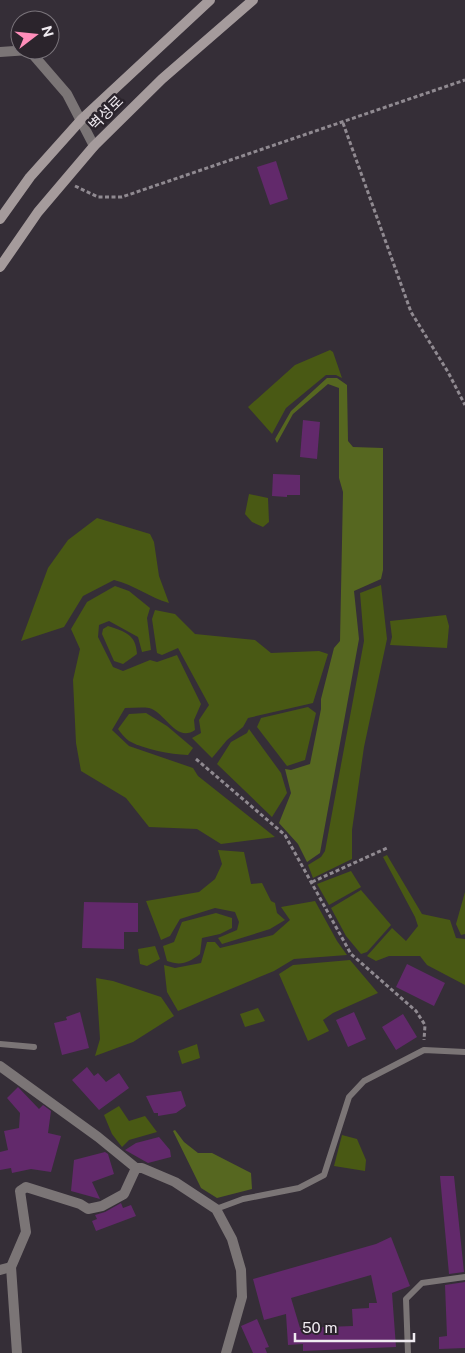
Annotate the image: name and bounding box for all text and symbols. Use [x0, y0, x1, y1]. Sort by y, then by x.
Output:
north arrow [10, 10, 60, 60]
text: N [38, 24, 57, 39]
street label: 벽성로 [85, 92, 126, 133]
scale bar [295, 1310, 414, 1342]
text: 50 m [302, 1319, 337, 1336]

